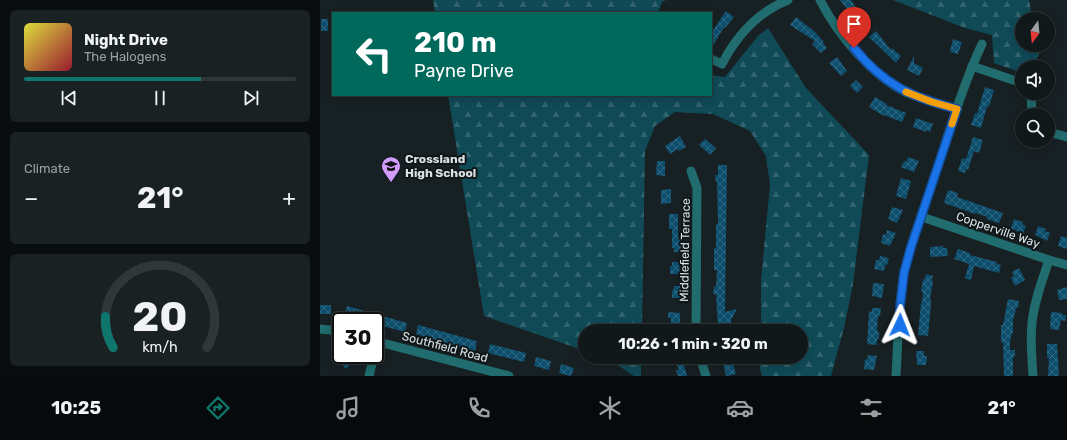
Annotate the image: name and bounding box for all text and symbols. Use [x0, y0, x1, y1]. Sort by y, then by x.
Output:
pin [837, 7.0, 871, 48]
north arrow [1015, 12, 1055, 52]
map controls [1015, 12, 1055, 148]
icon: arrive [843, 13, 865, 35]
text: 210 m [414, 26, 497, 59]
icon: left [348, 28, 400, 80]
text: Night Drive [84, 31, 168, 49]
text: The Halogens [84, 49, 166, 64]
text: Payne Drive [414, 60, 514, 82]
button: sound [1015, 60, 1055, 100]
icon: previous [58, 87, 80, 109]
icon: pause [149, 87, 171, 109]
icon: next [240, 87, 262, 109]
button: search [1015, 108, 1055, 148]
place label: Crossland High School [405, 152, 476, 180]
school or university icon: Crossland High School [380, 155, 402, 183]
text: Climate [24, 161, 70, 176]
text: 21° [137, 180, 184, 216]
text: − [24, 185, 38, 212]
text: + [282, 185, 296, 212]
street label: Middlefield Terrace [677, 198, 693, 302]
street label: Copperville Way [954, 209, 1042, 251]
text: 20 [132, 292, 188, 341]
position arrow [879, 304, 921, 346]
speed limit sign: 30 [332, 312, 384, 364]
street label: Southfield Road [401, 329, 489, 365]
text: 10:26 · 1 min · 320 m [618, 335, 768, 353]
text: km/h [142, 339, 178, 356]
icon: directions [204, 394, 232, 422]
icon: music [334, 394, 362, 422]
icon: phone [465, 394, 493, 422]
icon: climate [596, 394, 624, 422]
icon: car [726, 394, 754, 422]
icon: filters [857, 394, 885, 422]
text: 10:25 [51, 397, 101, 419]
text: 21° [988, 397, 1016, 419]

